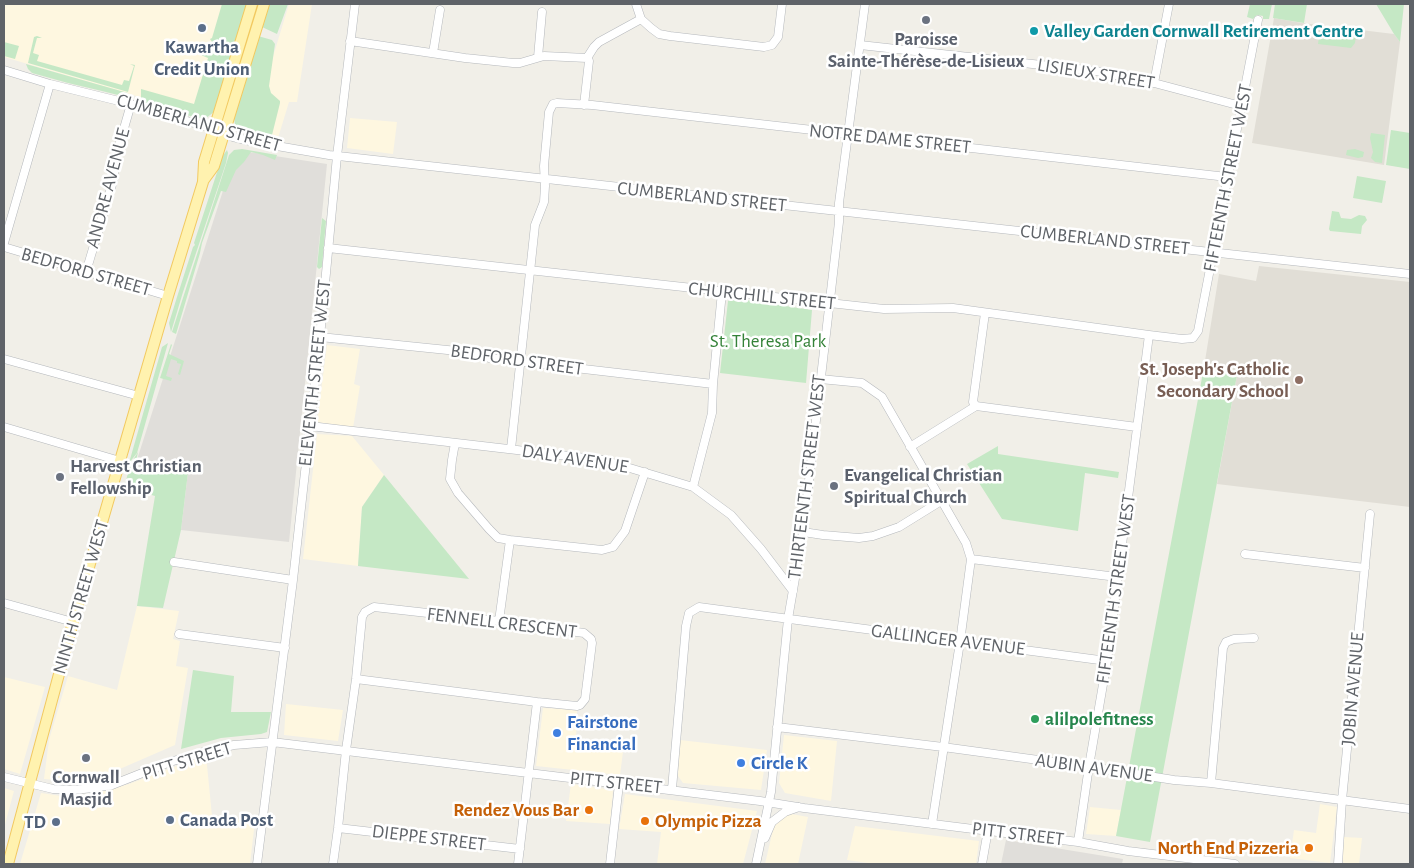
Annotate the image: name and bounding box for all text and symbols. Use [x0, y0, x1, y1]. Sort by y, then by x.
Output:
marker: Paroisse Sainte-Thérèse-de-Lisieux [920, 14, 932, 26]
place label: Valley Garden Cornwall Retirement Centre [1044, 20, 1363, 42]
marker: Kawartha Credit Union [196, 22, 208, 34]
marker: Valley Garden Cornwall Retirement Centre [1028, 25, 1040, 37]
place label: Paroisse Sainte-Thérèse-de-Lisieux [828, 28, 1024, 72]
place label: Kawartha Credit Union [154, 36, 250, 80]
street label: LISIEUX STREET [1036, 53, 1156, 95]
street label: FIFTEENTH STREET WEST [1199, 82, 1257, 274]
street label: CUMBERLAND STREET [114, 89, 284, 157]
street label: NOTRE DAME STREET [808, 119, 972, 159]
street label: ANDRE AVENUE [81, 125, 135, 251]
street label: CUMBERLAND STREET [616, 177, 788, 217]
street label: CUMBERLAND STREET [1019, 220, 1191, 260]
street label: BEDFORD STREET [18, 243, 154, 301]
street label: CHURCHILL STREET [687, 277, 837, 315]
street label: ELEVENTH STREET WEST [294, 279, 336, 467]
park label: St. Theresa Park [710, 330, 826, 352]
street label: BEDFORD STREET [449, 339, 585, 381]
place label: St. Joseph's Catholic Secondary School [1139, 358, 1289, 402]
street label: THIRTEENTH STREET WEST [783, 373, 831, 581]
marker: St. Joseph's Catholic Secondary School [1293, 374, 1305, 386]
street label: DALY AVENUE [520, 439, 630, 479]
place label: Harvest Christian Fellowship [70, 455, 202, 499]
place label: Evangelical Christian Spiritual Church [844, 464, 1002, 508]
marker: Harvest Christian Fellowship [54, 471, 66, 483]
marker: Evangelical Christian Spiritual Church [828, 480, 840, 492]
street label: FIFTEENTH STREET WEST [1091, 493, 1141, 685]
street label: NINTH STREET WEST [48, 517, 114, 677]
street label: FENNELL CRESCENT [426, 602, 578, 644]
street label: GALLINGER AVENUE [870, 619, 1026, 661]
street label: JOBIN AVENUE [1337, 631, 1369, 747]
place label: alilpolefitness [1045, 708, 1154, 730]
place label: Fairstone Financial [567, 711, 638, 755]
marker: alilpolefitness [1029, 713, 1041, 725]
marker: Fairstone Financial [551, 727, 563, 739]
street label: PITT STREET [139, 737, 235, 785]
street label: AUBIN AVENUE [1034, 748, 1154, 788]
marker: Cornwall Masjid [80, 752, 92, 764]
place label: Circle K [751, 752, 808, 774]
marker: Circle K [735, 757, 747, 769]
place label: Cornwall Masjid [52, 766, 120, 810]
street label: PITT STREET [569, 767, 663, 799]
place label: Rendez Vous Bar [453, 799, 579, 821]
marker: Rendez Vous Bar [583, 804, 595, 816]
place label: Canada Post [180, 809, 273, 831]
place label: Olympic Pizza [655, 810, 762, 832]
place label: TD [24, 811, 46, 833]
marker: Canada Post [164, 814, 176, 826]
marker: Olympic Pizza [639, 815, 651, 827]
marker: TD [50, 816, 62, 828]
street label: PITT STREET [971, 817, 1065, 851]
street label: DIEPPE STREET [371, 820, 487, 856]
place label: North End Pizzeria [1157, 837, 1299, 859]
marker: North End Pizzeria [1303, 842, 1315, 854]

